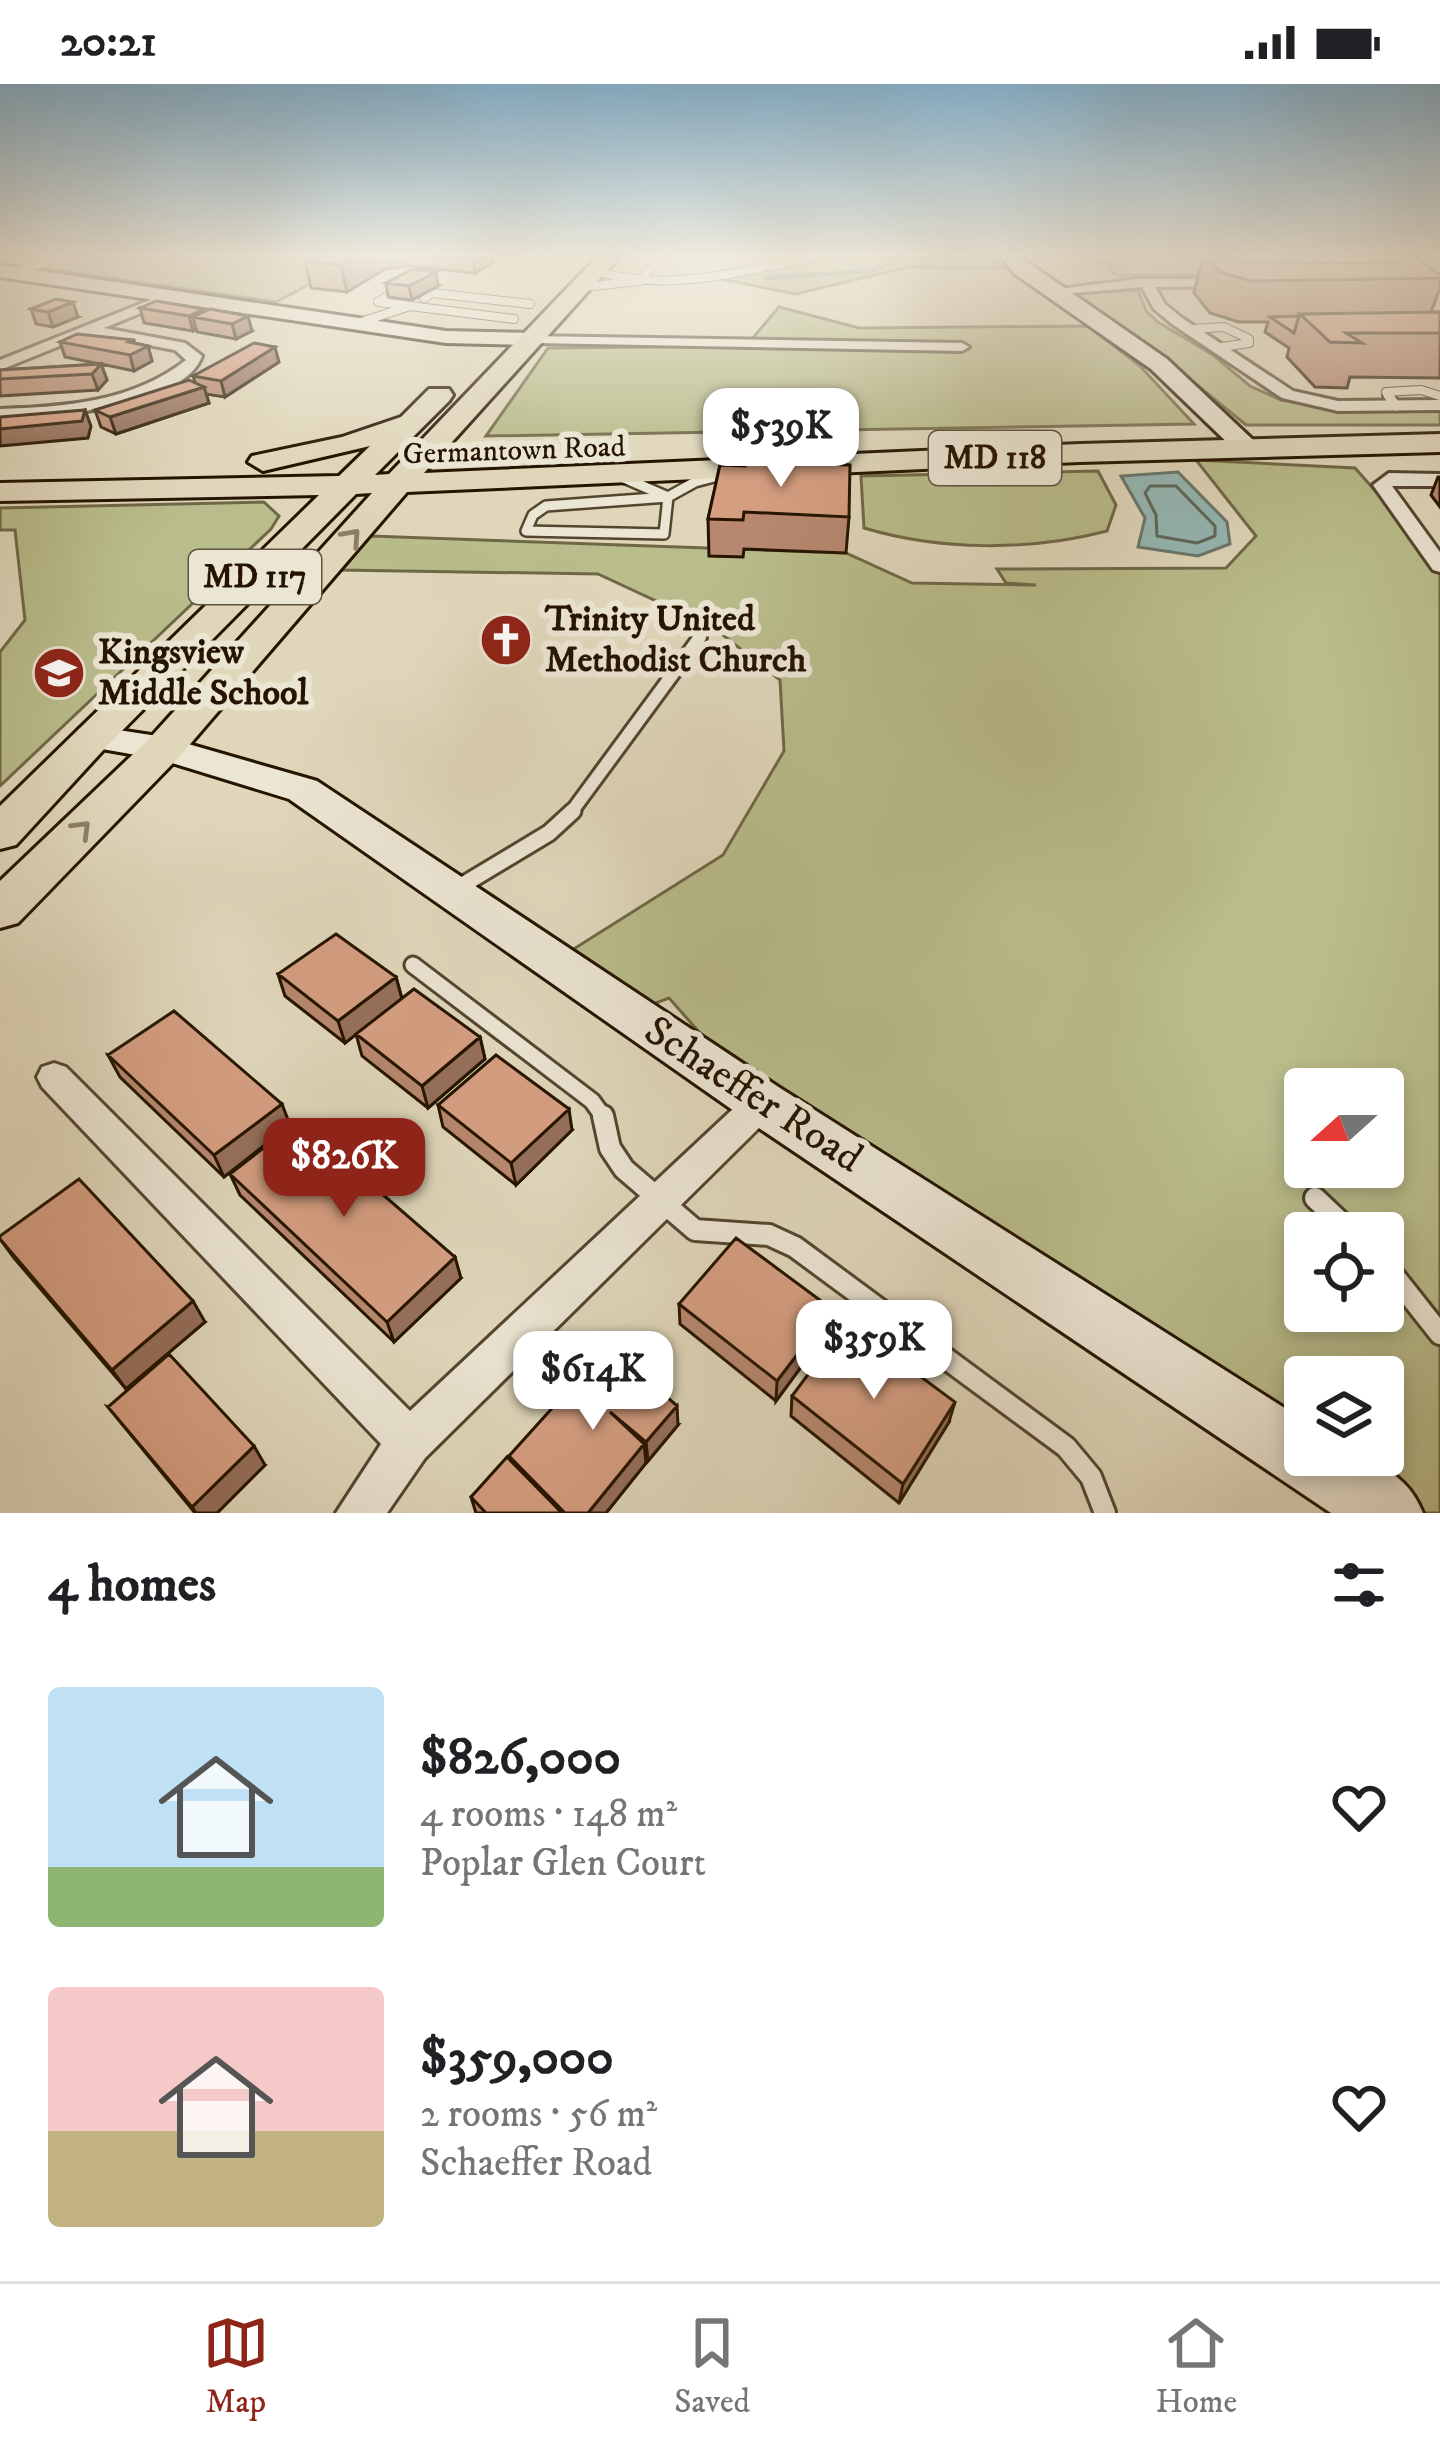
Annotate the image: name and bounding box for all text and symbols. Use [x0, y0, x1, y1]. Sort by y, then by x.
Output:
text: 20:21 [60, 14, 157, 70]
pin: $539K [697, 388, 865, 490]
text: $539K [730, 402, 832, 451]
street label: Germantown Road [402, 429, 626, 473]
road number: MD 118 [929, 431, 1061, 485]
one-way arrow [338, 529, 359, 550]
road number: MD 117 [189, 550, 321, 604]
place label: Trinity United Methodist Church [544, 597, 806, 683]
church icon: Trinity United Methodist Church [478, 612, 534, 668]
place label: Kingsview Middle School [98, 630, 309, 716]
school or university icon: Kingsview Middle School [31, 645, 87, 701]
one-way arrow [68, 821, 90, 843]
street label: Schaeffer Road [634, 1005, 872, 1185]
north arrow [1284, 1068, 1404, 1188]
map controls [1284, 1068, 1404, 1476]
pin: $826K [260, 1118, 428, 1220]
text: $826K [290, 1132, 398, 1181]
button: locate [1284, 1212, 1404, 1332]
pin: $359K [790, 1300, 958, 1402]
text: $359K [823, 1314, 925, 1363]
pin: $614K [509, 1331, 677, 1433]
text: $614K [540, 1345, 646, 1394]
button: layers [1284, 1356, 1404, 1476]
icon: filters [1326, 1552, 1392, 1618]
text: 4 homes [48, 1553, 216, 1617]
text: $826,000 [420, 1726, 621, 1790]
icon: home [144, 1735, 288, 1879]
icon: heart [1326, 1774, 1392, 1840]
text: 4 rooms · 148 m² [420, 1790, 677, 1839]
text: Poplar Glen Court [420, 1839, 706, 1888]
text: $359,000 [420, 2026, 614, 2090]
icon: home [144, 2035, 288, 2179]
icon: heart [1326, 2074, 1392, 2140]
text: 2 rooms · 56 m² [420, 2090, 657, 2139]
text: Schaeffer Road [420, 2139, 652, 2188]
tab: Map [203, 2310, 269, 2423]
tab: Saved [674, 2310, 750, 2423]
tab: Home [1156, 2310, 1237, 2423]

